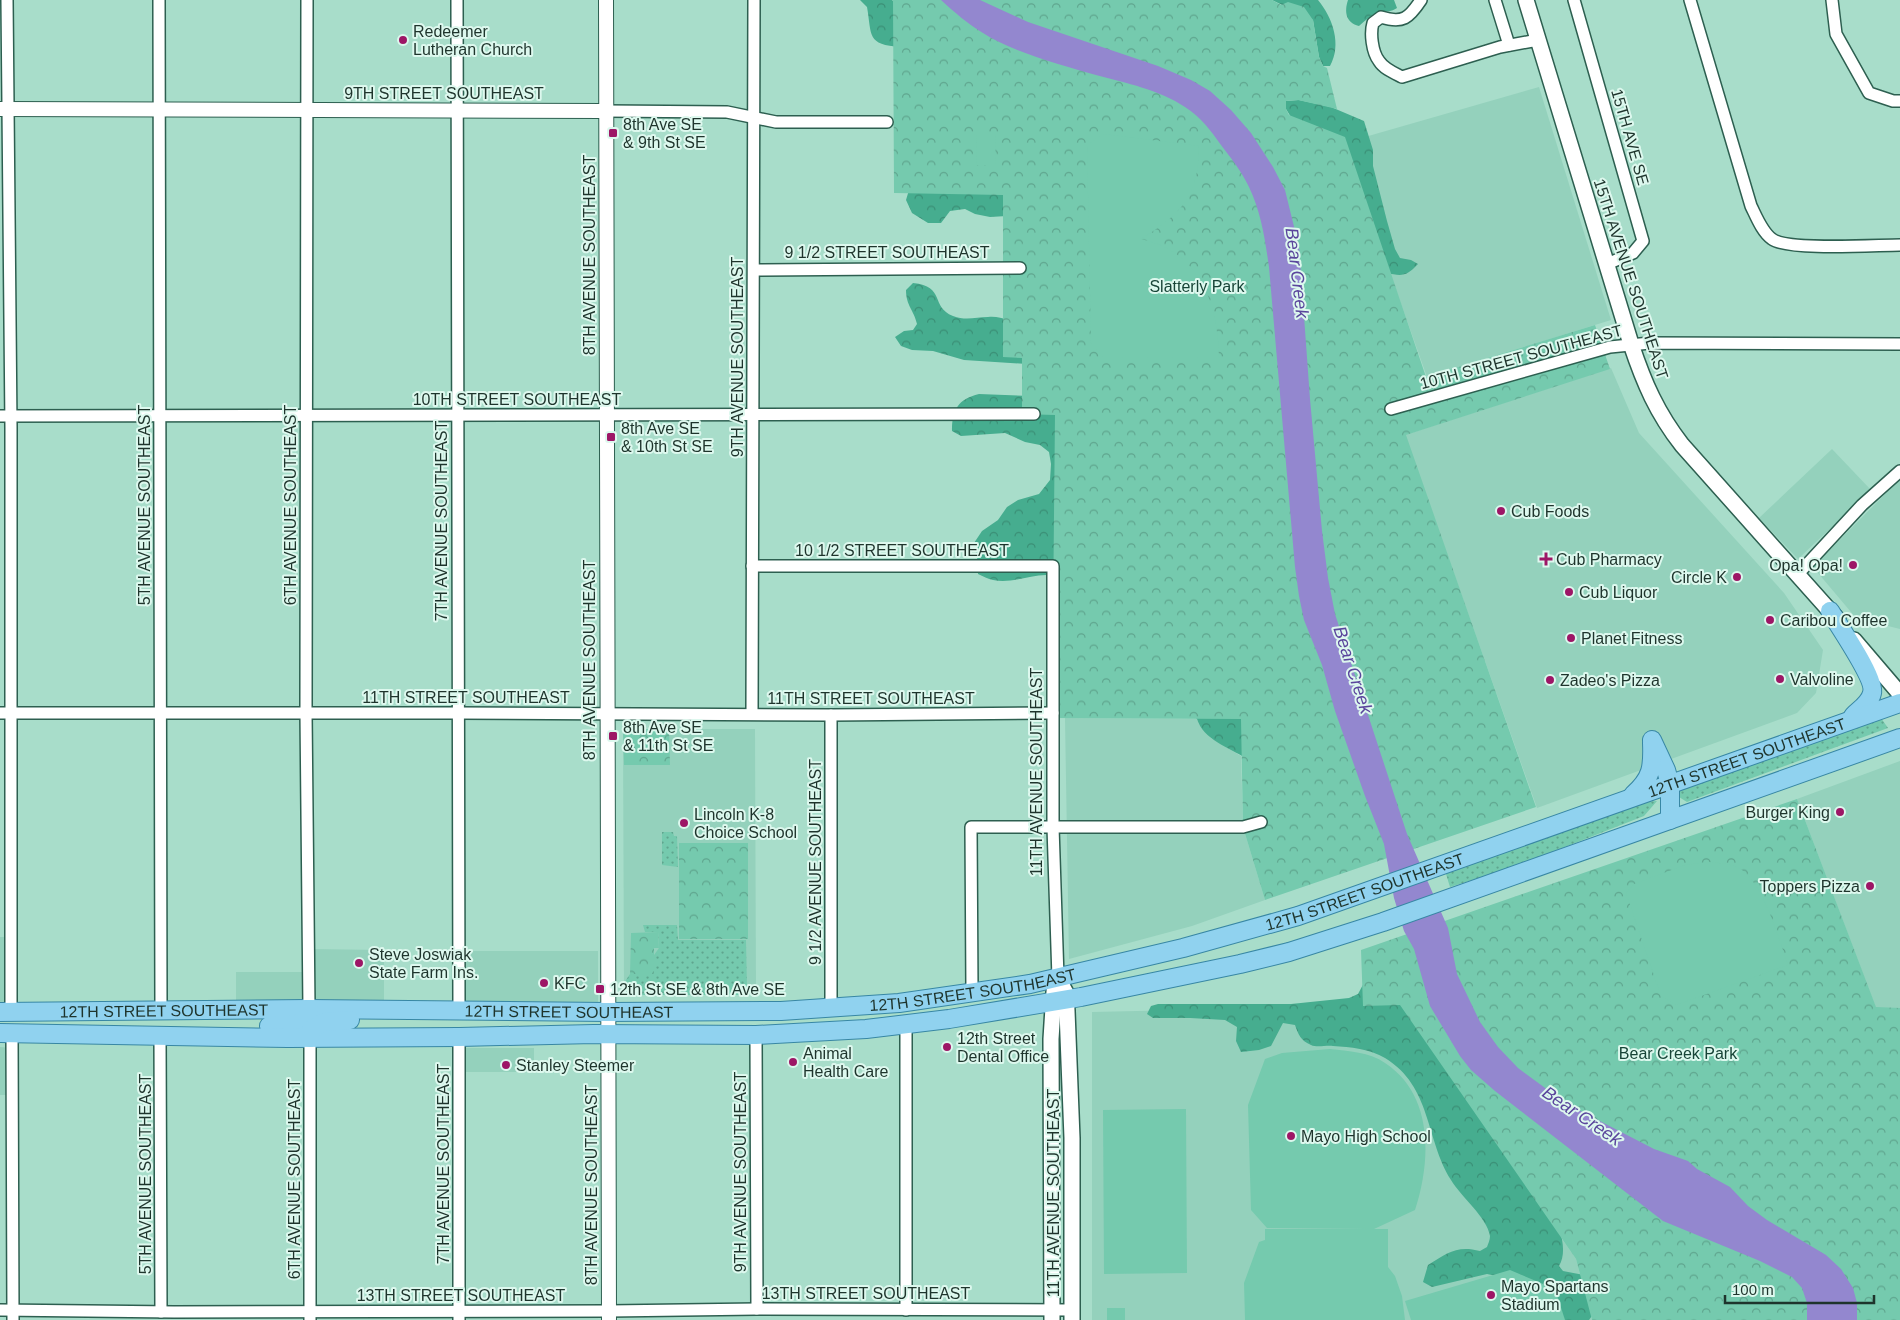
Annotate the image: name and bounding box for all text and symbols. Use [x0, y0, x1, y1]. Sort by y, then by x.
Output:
place label: Redeemer Lutheran Church [413, 23, 532, 58]
marker: Redeemer Lutheran Church [397, 34, 409, 46]
street label: 9TH STREET SOUTHEAST [344, 85, 544, 102]
street label: 15TH AVE SE [1608, 87, 1652, 187]
place label: 8th Ave SE & 9th St SE [623, 116, 706, 151]
marker: 8th Ave SE & 9th St SE [607, 127, 619, 139]
street label: 8TH AVENUE SOUTHEAST [581, 154, 598, 355]
street label: 15TH AVENUE SOUTHEAST [1591, 177, 1672, 381]
water label: Bear Creek [1282, 227, 1313, 320]
street label: 9 1/2 STREET SOUTHEAST [784, 244, 990, 261]
street label: 9TH AVENUE SOUTHEAST [729, 256, 746, 457]
park label: Slatterly Park [1149, 278, 1246, 295]
street label: 10TH STREET SOUTHEAST [1418, 322, 1624, 392]
street label: 10TH STREET SOUTHEAST [413, 391, 622, 408]
street label: 5TH AVENUE SOUTHEAST [136, 404, 153, 605]
street label: 6TH AVENUE SOUTHEAST [282, 404, 299, 605]
street label: 7TH AVENUE SOUTHEAST [433, 420, 450, 621]
place label: 8th Ave SE & 10th St SE [621, 420, 713, 455]
marker: 8th Ave SE & 10th St SE [605, 431, 617, 443]
place label: Cub Foods [1511, 503, 1589, 520]
marker: Cub Foods [1495, 505, 1507, 517]
street label: 10 1/2 STREET SOUTHEAST [795, 542, 1009, 559]
place label: Cub Pharmacy [1556, 551, 1662, 568]
marker: Cub Pharmacy [1540, 553, 1552, 565]
place label: Opa! Opa! [1769, 557, 1843, 574]
street label: 8TH AVENUE SOUTHEAST [581, 559, 598, 760]
marker: Opa! Opa! [1847, 559, 1859, 571]
place label: Circle K [1671, 569, 1727, 586]
marker: Circle K [1731, 571, 1743, 583]
place label: Cub Liquor [1579, 584, 1658, 601]
marker: Cub Liquor [1563, 586, 1575, 598]
place label: Caribou Coffee [1780, 612, 1887, 629]
marker: Caribou Coffee [1764, 614, 1776, 626]
water label: Bear Creek [1329, 624, 1377, 717]
place label: Planet Fitness [1581, 630, 1682, 647]
marker: Planet Fitness [1565, 632, 1577, 644]
street label: 11TH AVENUE SOUTHEAST [1028, 668, 1045, 876]
place label: Valvoline [1790, 671, 1854, 688]
place label: Zadeo's Pizza [1560, 672, 1660, 689]
marker: Valvoline [1774, 673, 1786, 685]
marker: Zadeo's Pizza [1544, 674, 1556, 686]
street label: 11TH STREET SOUTHEAST [362, 689, 570, 706]
street label: 11TH STREET SOUTHEAST [767, 690, 975, 707]
street label: 12TH STREET SOUTHEAST [1645, 714, 1848, 800]
place label: 8th Ave SE & 11th St SE [623, 719, 713, 754]
marker: 8th Ave SE & 11th St SE [607, 730, 619, 742]
street label: 9 1/2 AVENUE SOUTHEAST [807, 759, 824, 965]
place label: Burger King [1746, 804, 1830, 821]
place label: Lincoln K-8 Choice School [694, 806, 797, 841]
marker: Burger King [1834, 806, 1846, 818]
marker: Lincoln K-8 Choice School [678, 817, 690, 829]
street label: 12TH STREET SOUTHEAST [1263, 849, 1466, 933]
place label: Toppers Pizza [1760, 878, 1860, 895]
marker: Toppers Pizza [1864, 880, 1876, 892]
place label: Steve Joswiak State Farm Ins. [369, 946, 478, 981]
marker: Steve Joswiak State Farm Ins. [353, 957, 365, 969]
street label: 12TH STREET SOUTHEAST [869, 965, 1078, 1013]
place label: KFC [554, 975, 586, 992]
marker: KFC [538, 977, 550, 989]
place label: 12th St SE & 8th Ave SE [610, 981, 785, 998]
marker: 12th St SE & 8th Ave SE [594, 983, 606, 995]
street label: 12TH STREET SOUTHEAST [60, 1001, 269, 1020]
street label: 12TH STREET SOUTHEAST [465, 1002, 674, 1021]
place label: 12th Street Dental Office [957, 1030, 1049, 1065]
marker: 12th Street Dental Office [941, 1041, 953, 1053]
place label: Animal Health Care [803, 1045, 888, 1080]
park label: Bear Creek Park [1619, 1045, 1738, 1062]
marker: Animal Health Care [787, 1056, 799, 1068]
place label: Stanley Steemer [516, 1057, 635, 1074]
marker: Stanley Steemer [500, 1059, 512, 1071]
street label: 7TH AVENUE SOUTHEAST [435, 1063, 452, 1264]
street label: 9TH AVENUE SOUTHEAST [732, 1071, 749, 1272]
street label: 5TH AVENUE SOUTHEAST [137, 1073, 154, 1274]
street label: 6TH AVENUE SOUTHEAST [286, 1078, 303, 1279]
water label: Bear Creek [1539, 1082, 1626, 1150]
street label: 8TH AVENUE SOUTHEAST [583, 1084, 600, 1285]
street label: 11TH AVENUE SOUTHEAST [1045, 1089, 1062, 1297]
place label: Mayo High School [1301, 1128, 1431, 1145]
marker: Mayo High School [1285, 1130, 1297, 1142]
scale bar [1725, 1272, 1874, 1304]
place label: Mayo Spartans Stadium [1501, 1278, 1609, 1313]
text: 100 m [1732, 1281, 1774, 1298]
street label: 13TH STREET SOUTHEAST [762, 1285, 971, 1302]
street label: 13TH STREET SOUTHEAST [357, 1287, 566, 1304]
marker: Mayo Spartans Stadium [1485, 1289, 1497, 1301]

